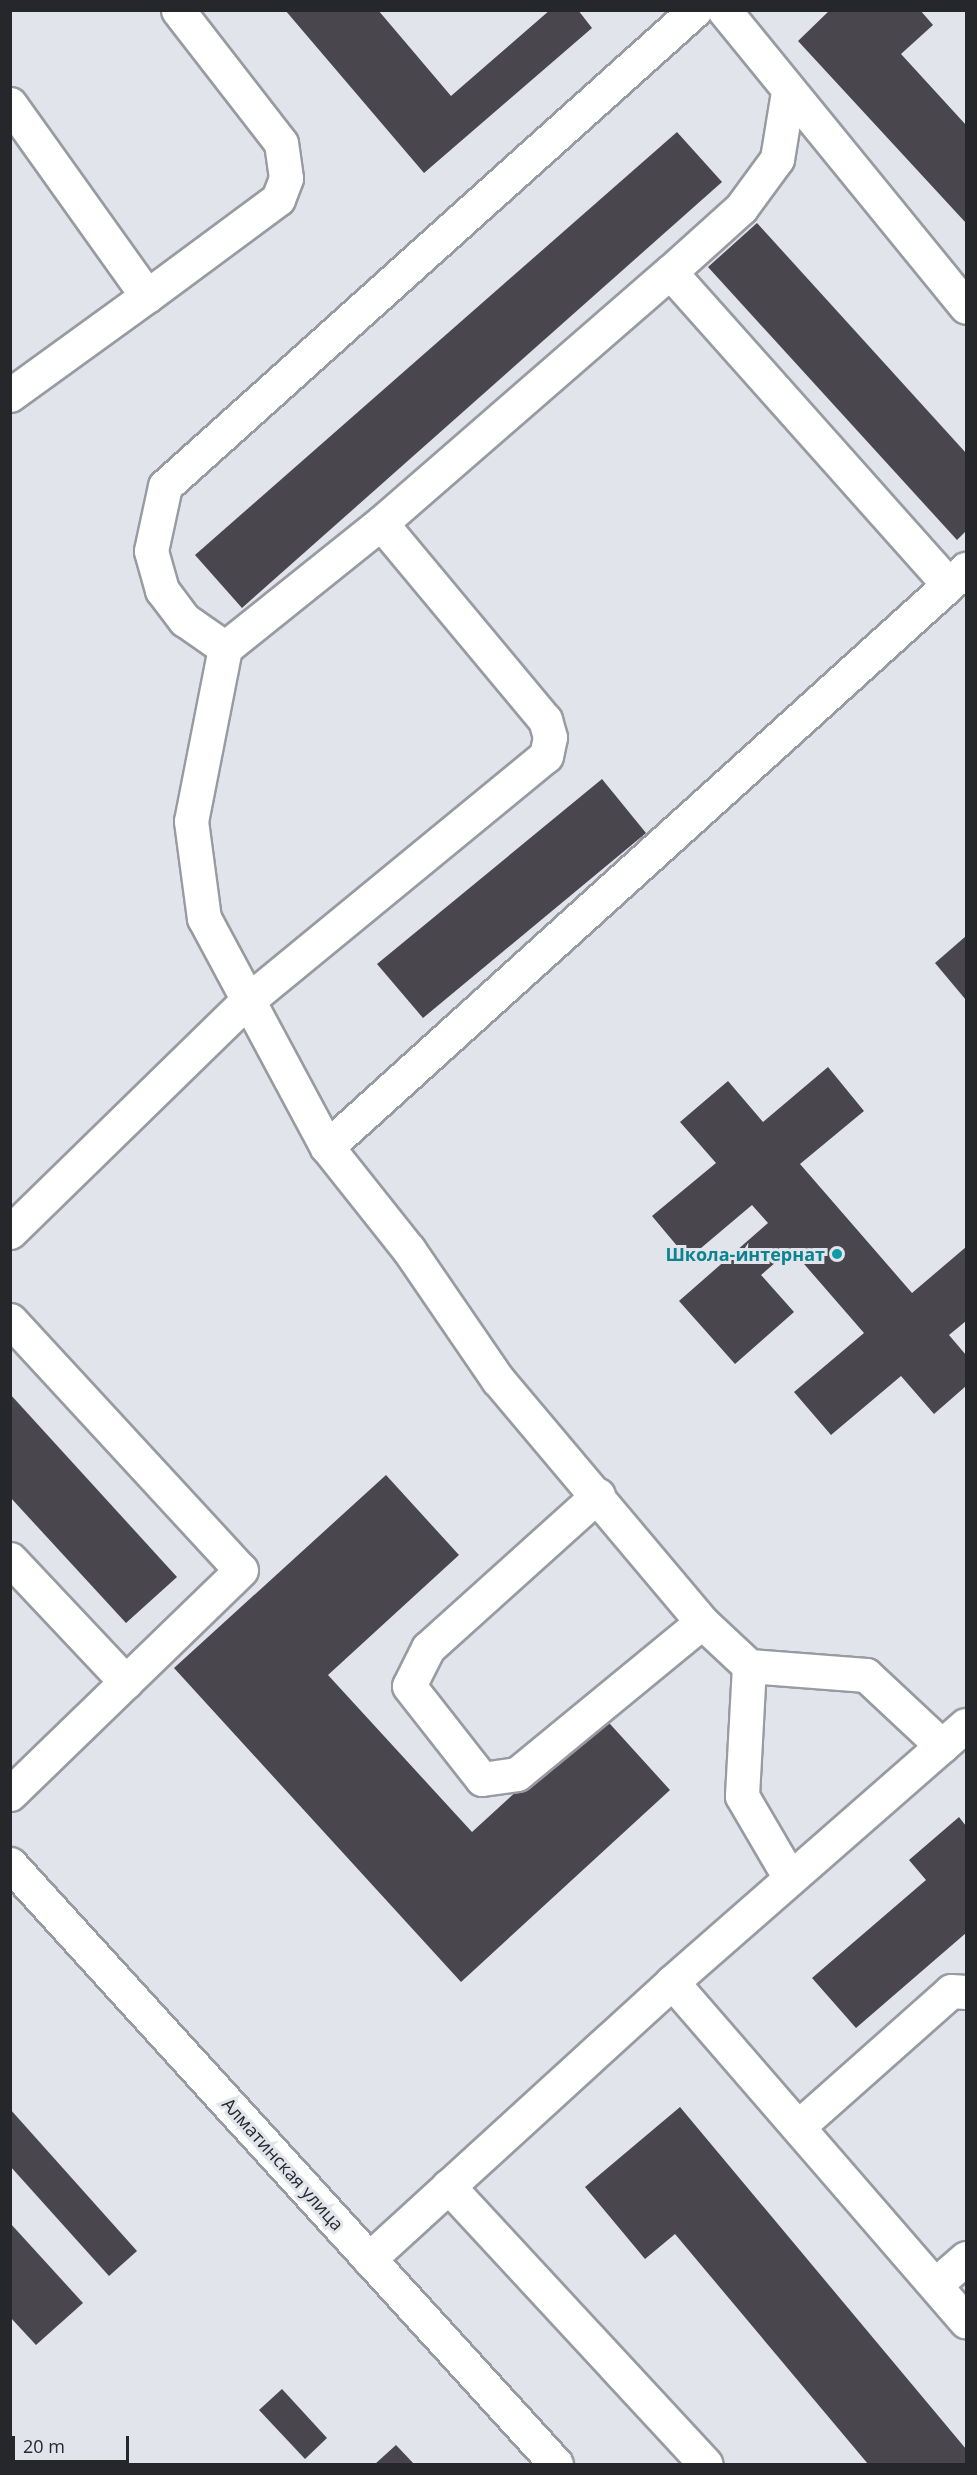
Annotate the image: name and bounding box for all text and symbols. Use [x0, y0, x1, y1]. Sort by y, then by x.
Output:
place label: Школа-интернат [665, 1243, 825, 1265]
marker: Школа-интернат [830, 1247, 844, 1261]
street label: Алматинская улица [218, 2093, 348, 2235]
scale bar [15, 2424, 132, 2462]
text: 20 m [23, 2434, 65, 2458]

